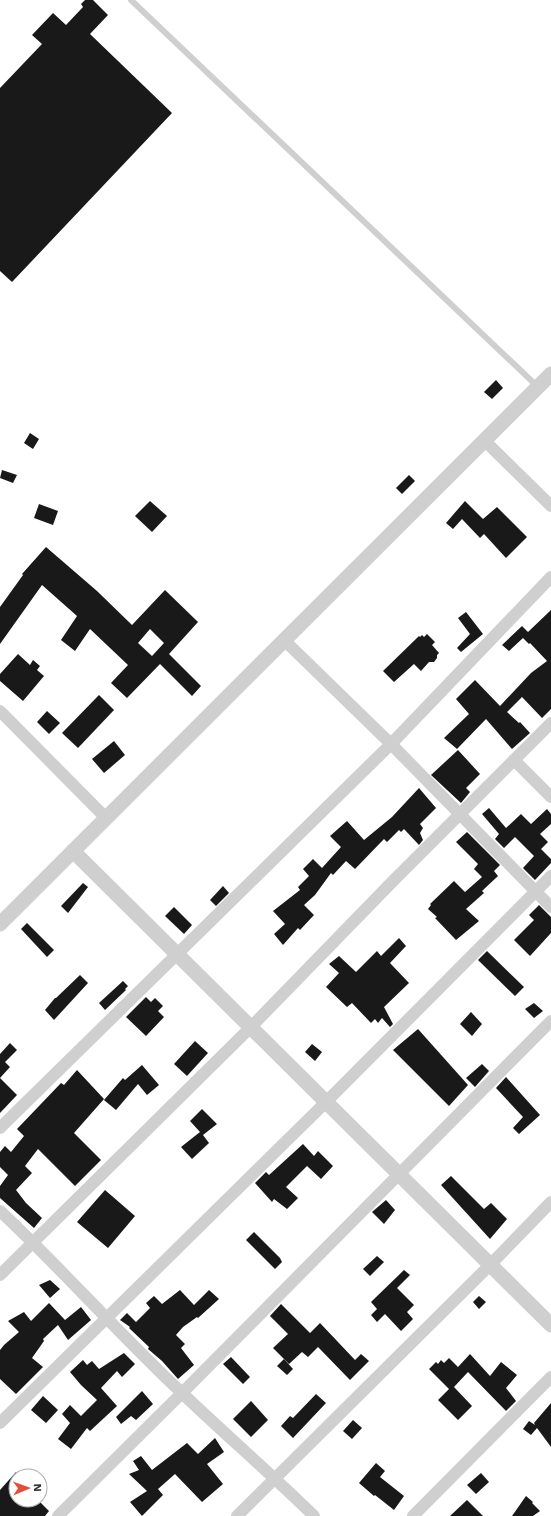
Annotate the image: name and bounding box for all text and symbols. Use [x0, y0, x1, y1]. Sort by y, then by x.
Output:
north arrow [8, 1468, 48, 1508]
text: N [31, 1483, 44, 1492]

